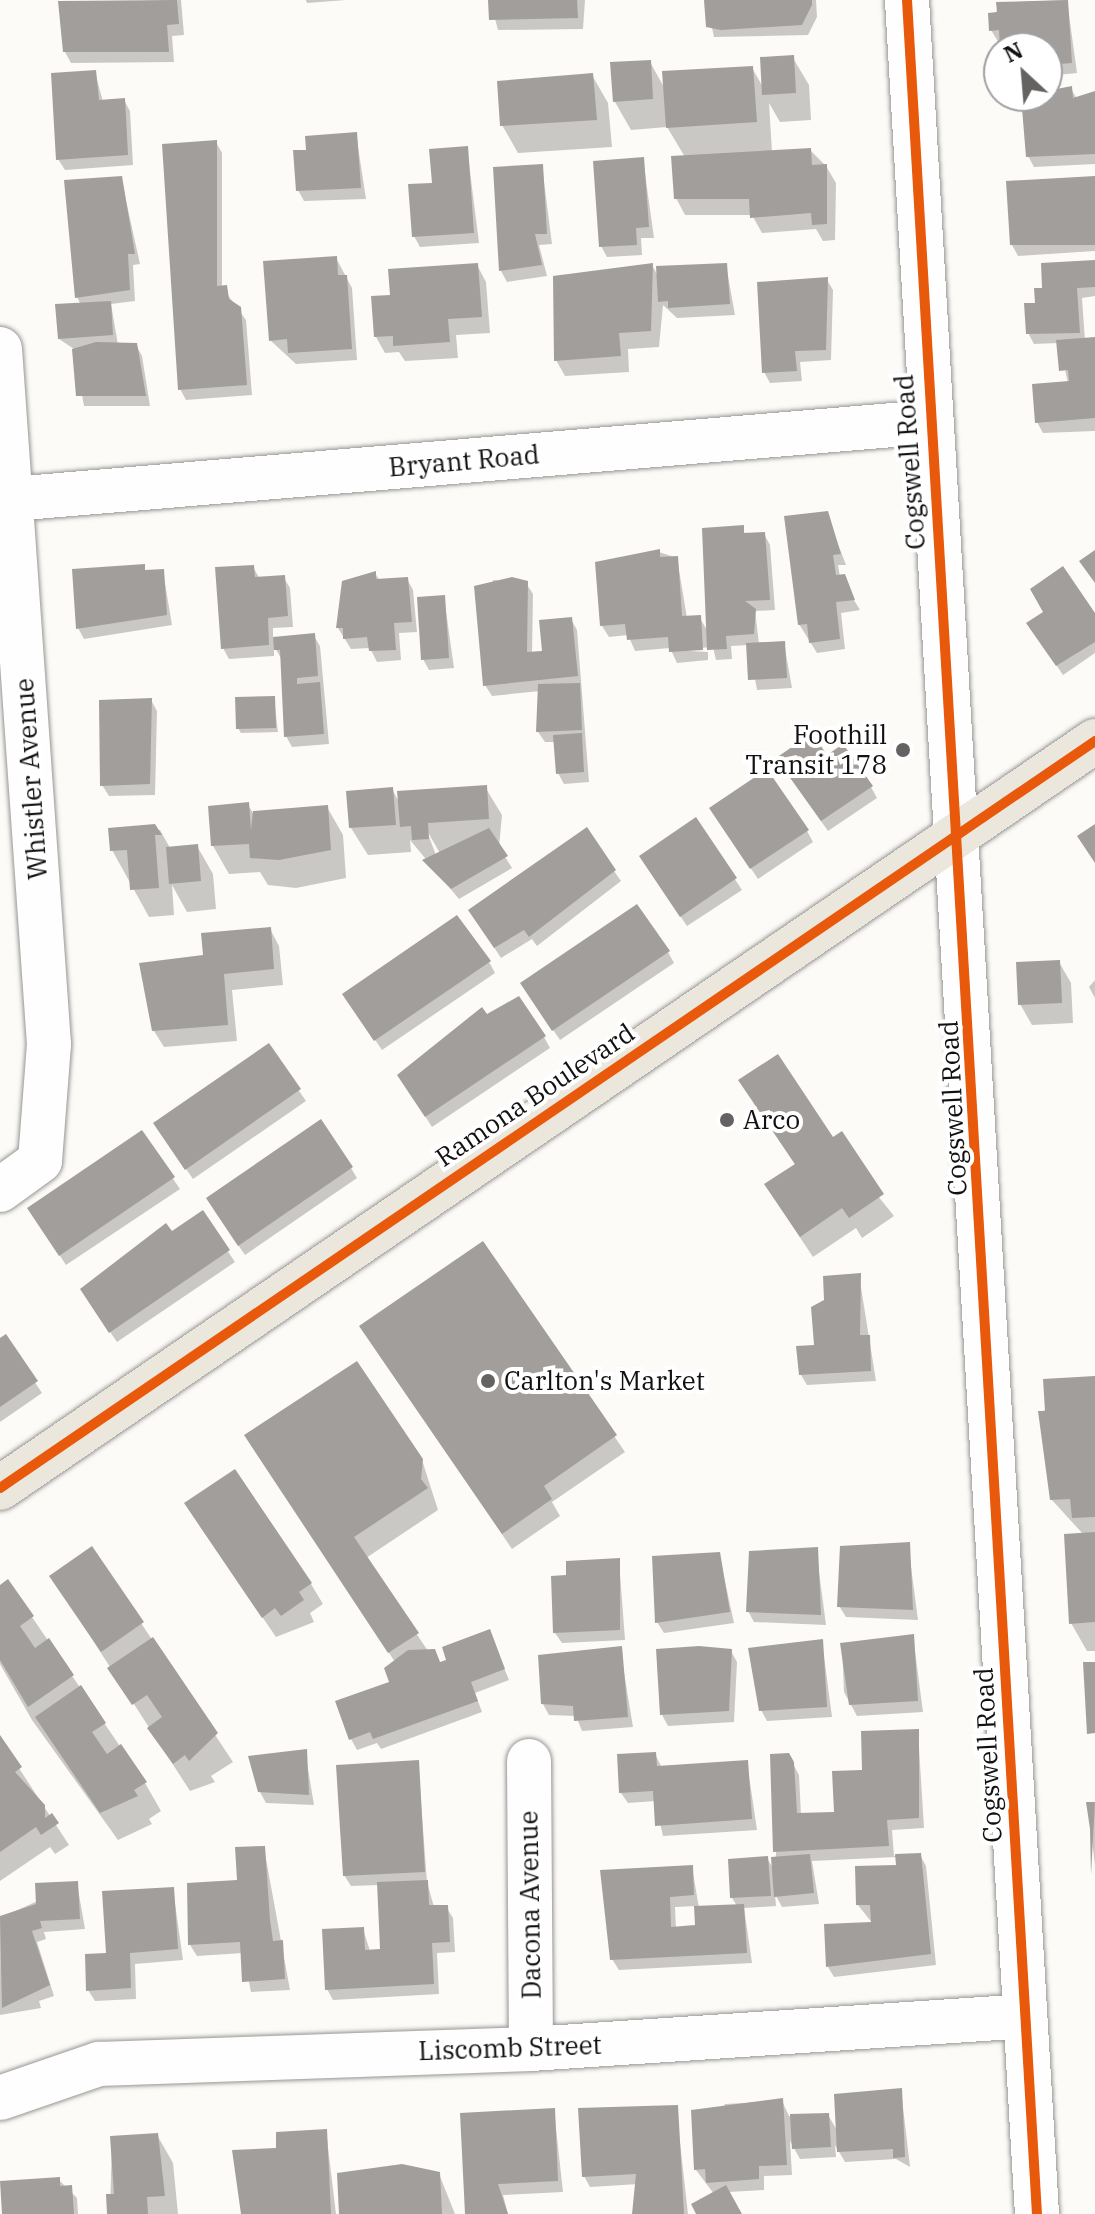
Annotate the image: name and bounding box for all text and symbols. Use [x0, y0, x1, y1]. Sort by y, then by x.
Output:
north arrow [983, 32, 1063, 112]
text: N [999, 35, 1027, 69]
street label: Cogswell Road [888, 373, 932, 551]
street label: Bryant Road [387, 439, 541, 483]
street label: Whistler Avenue [8, 677, 54, 881]
place label: Foothill Transit 178 [745, 719, 887, 780]
marker: Foothill Transit 178 [894, 741, 912, 759]
street label: Ramona Boulevard [430, 1017, 640, 1173]
street label: Cogswell Road [933, 1020, 973, 1196]
place label: Arco [743, 1104, 800, 1136]
marker: Arco [718, 1111, 736, 1129]
place label: Carlton's Market [504, 1365, 705, 1397]
marker: Carlton's Market [479, 1372, 497, 1390]
street label: Cogswell Road [968, 1667, 1008, 1843]
street label: Dacona Avenue [513, 1810, 547, 2000]
street label: Liscomb Street [418, 2029, 602, 2067]

